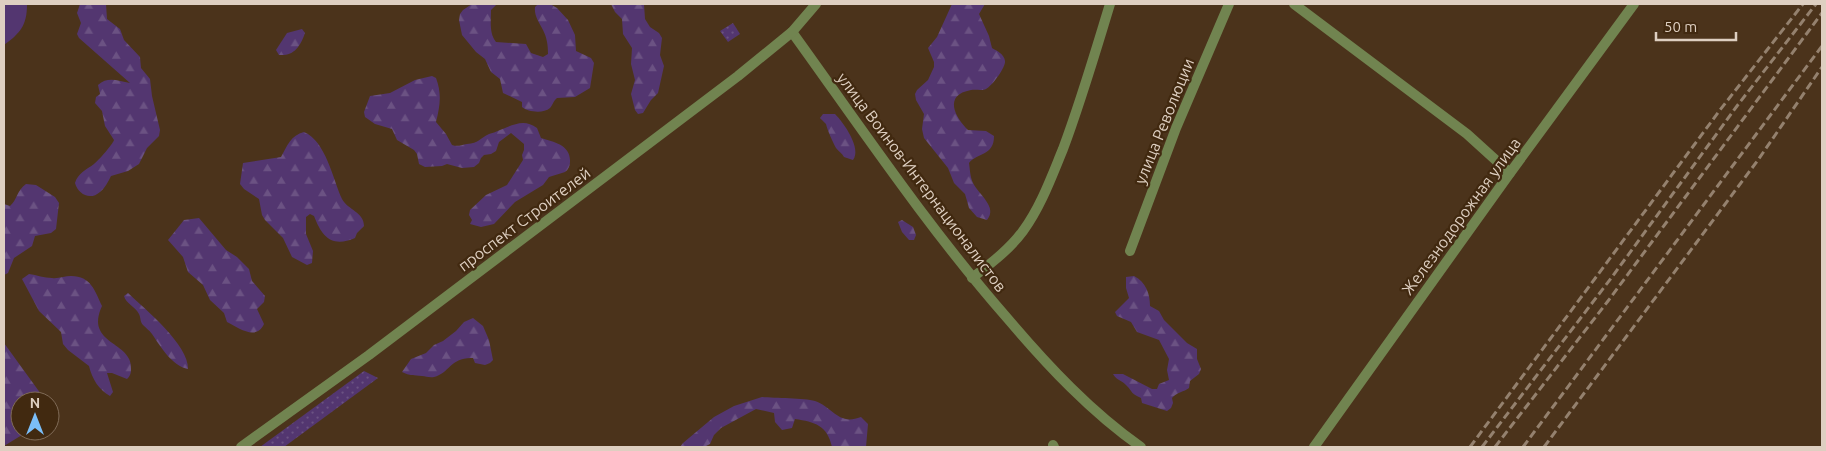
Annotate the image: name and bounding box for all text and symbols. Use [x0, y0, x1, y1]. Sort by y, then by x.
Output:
scale bar [1656, 10, 1736, 42]
text: 50 m [1664, 18, 1697, 35]
street label: улица Революции [1131, 55, 1197, 187]
street label: улица Воинов-Интернационалистов [834, 69, 1010, 295]
street label: Железнодорожная улица [1398, 134, 1524, 298]
street label: проспект Строителей [454, 163, 594, 275]
north arrow [10, 391, 60, 441]
text: N [30, 395, 40, 411]

